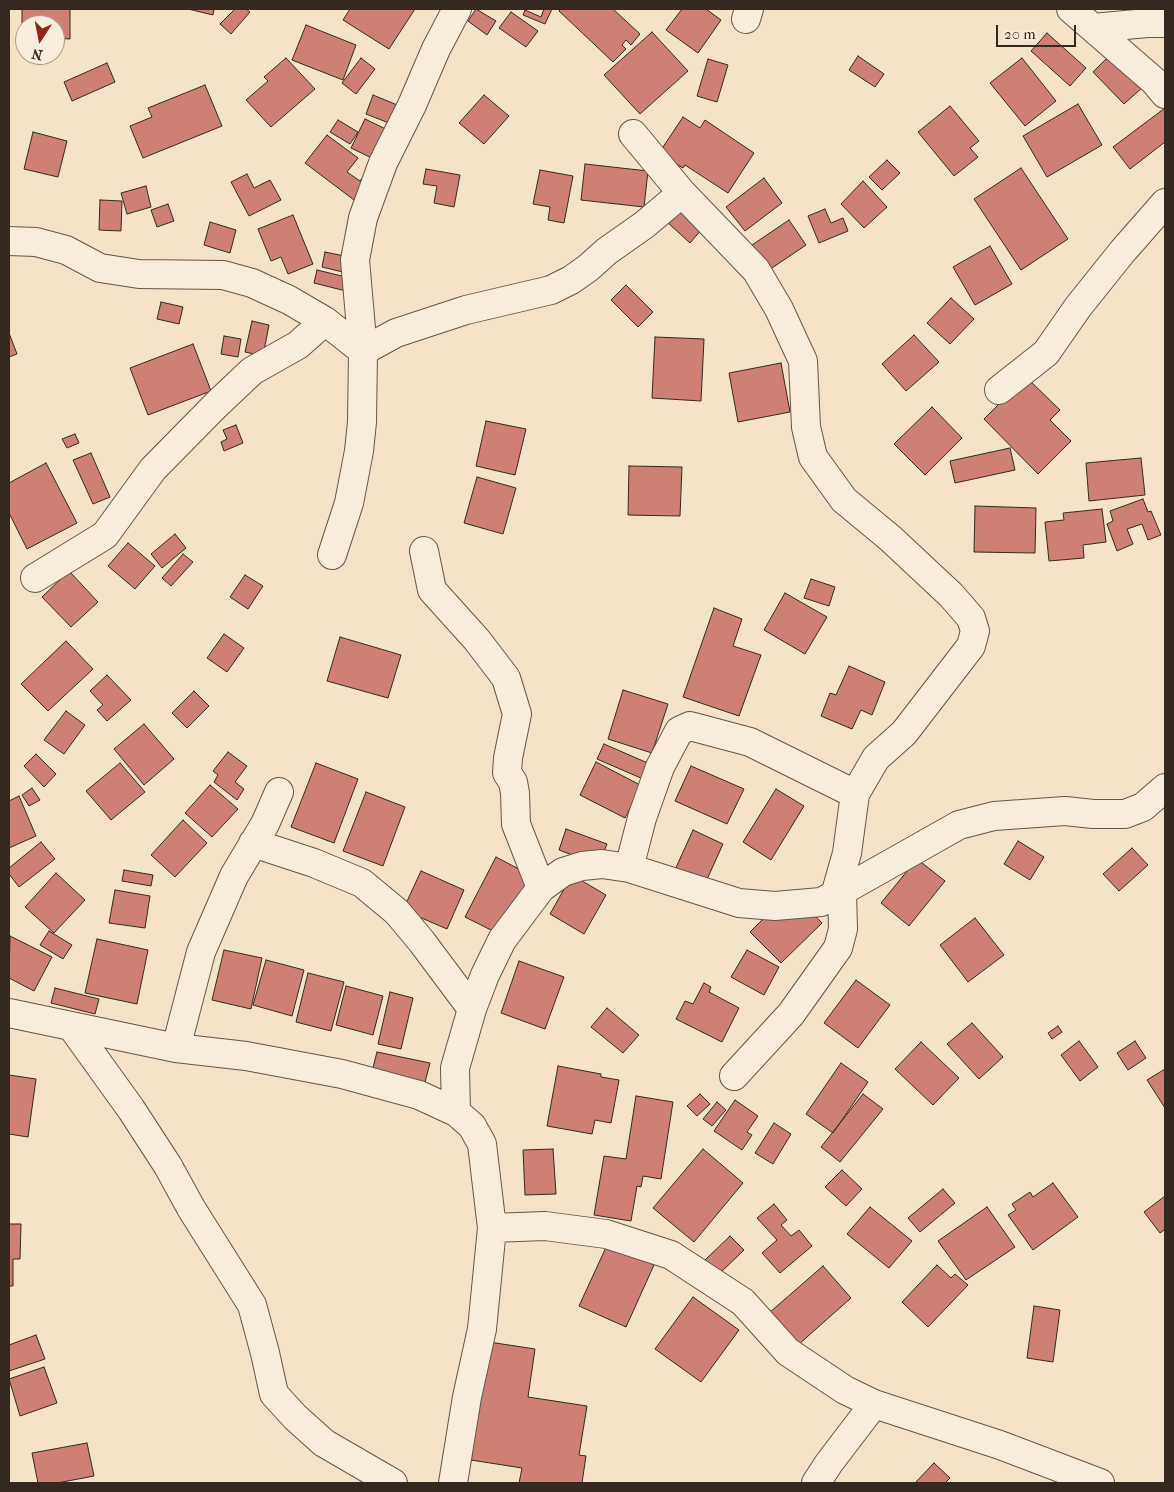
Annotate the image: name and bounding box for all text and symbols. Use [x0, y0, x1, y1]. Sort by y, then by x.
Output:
north arrow [15, 15, 65, 65]
scale bar [999, 15, 1079, 47]
text: 20 m [1004, 25, 1036, 43]
text: N [30, 45, 44, 64]

